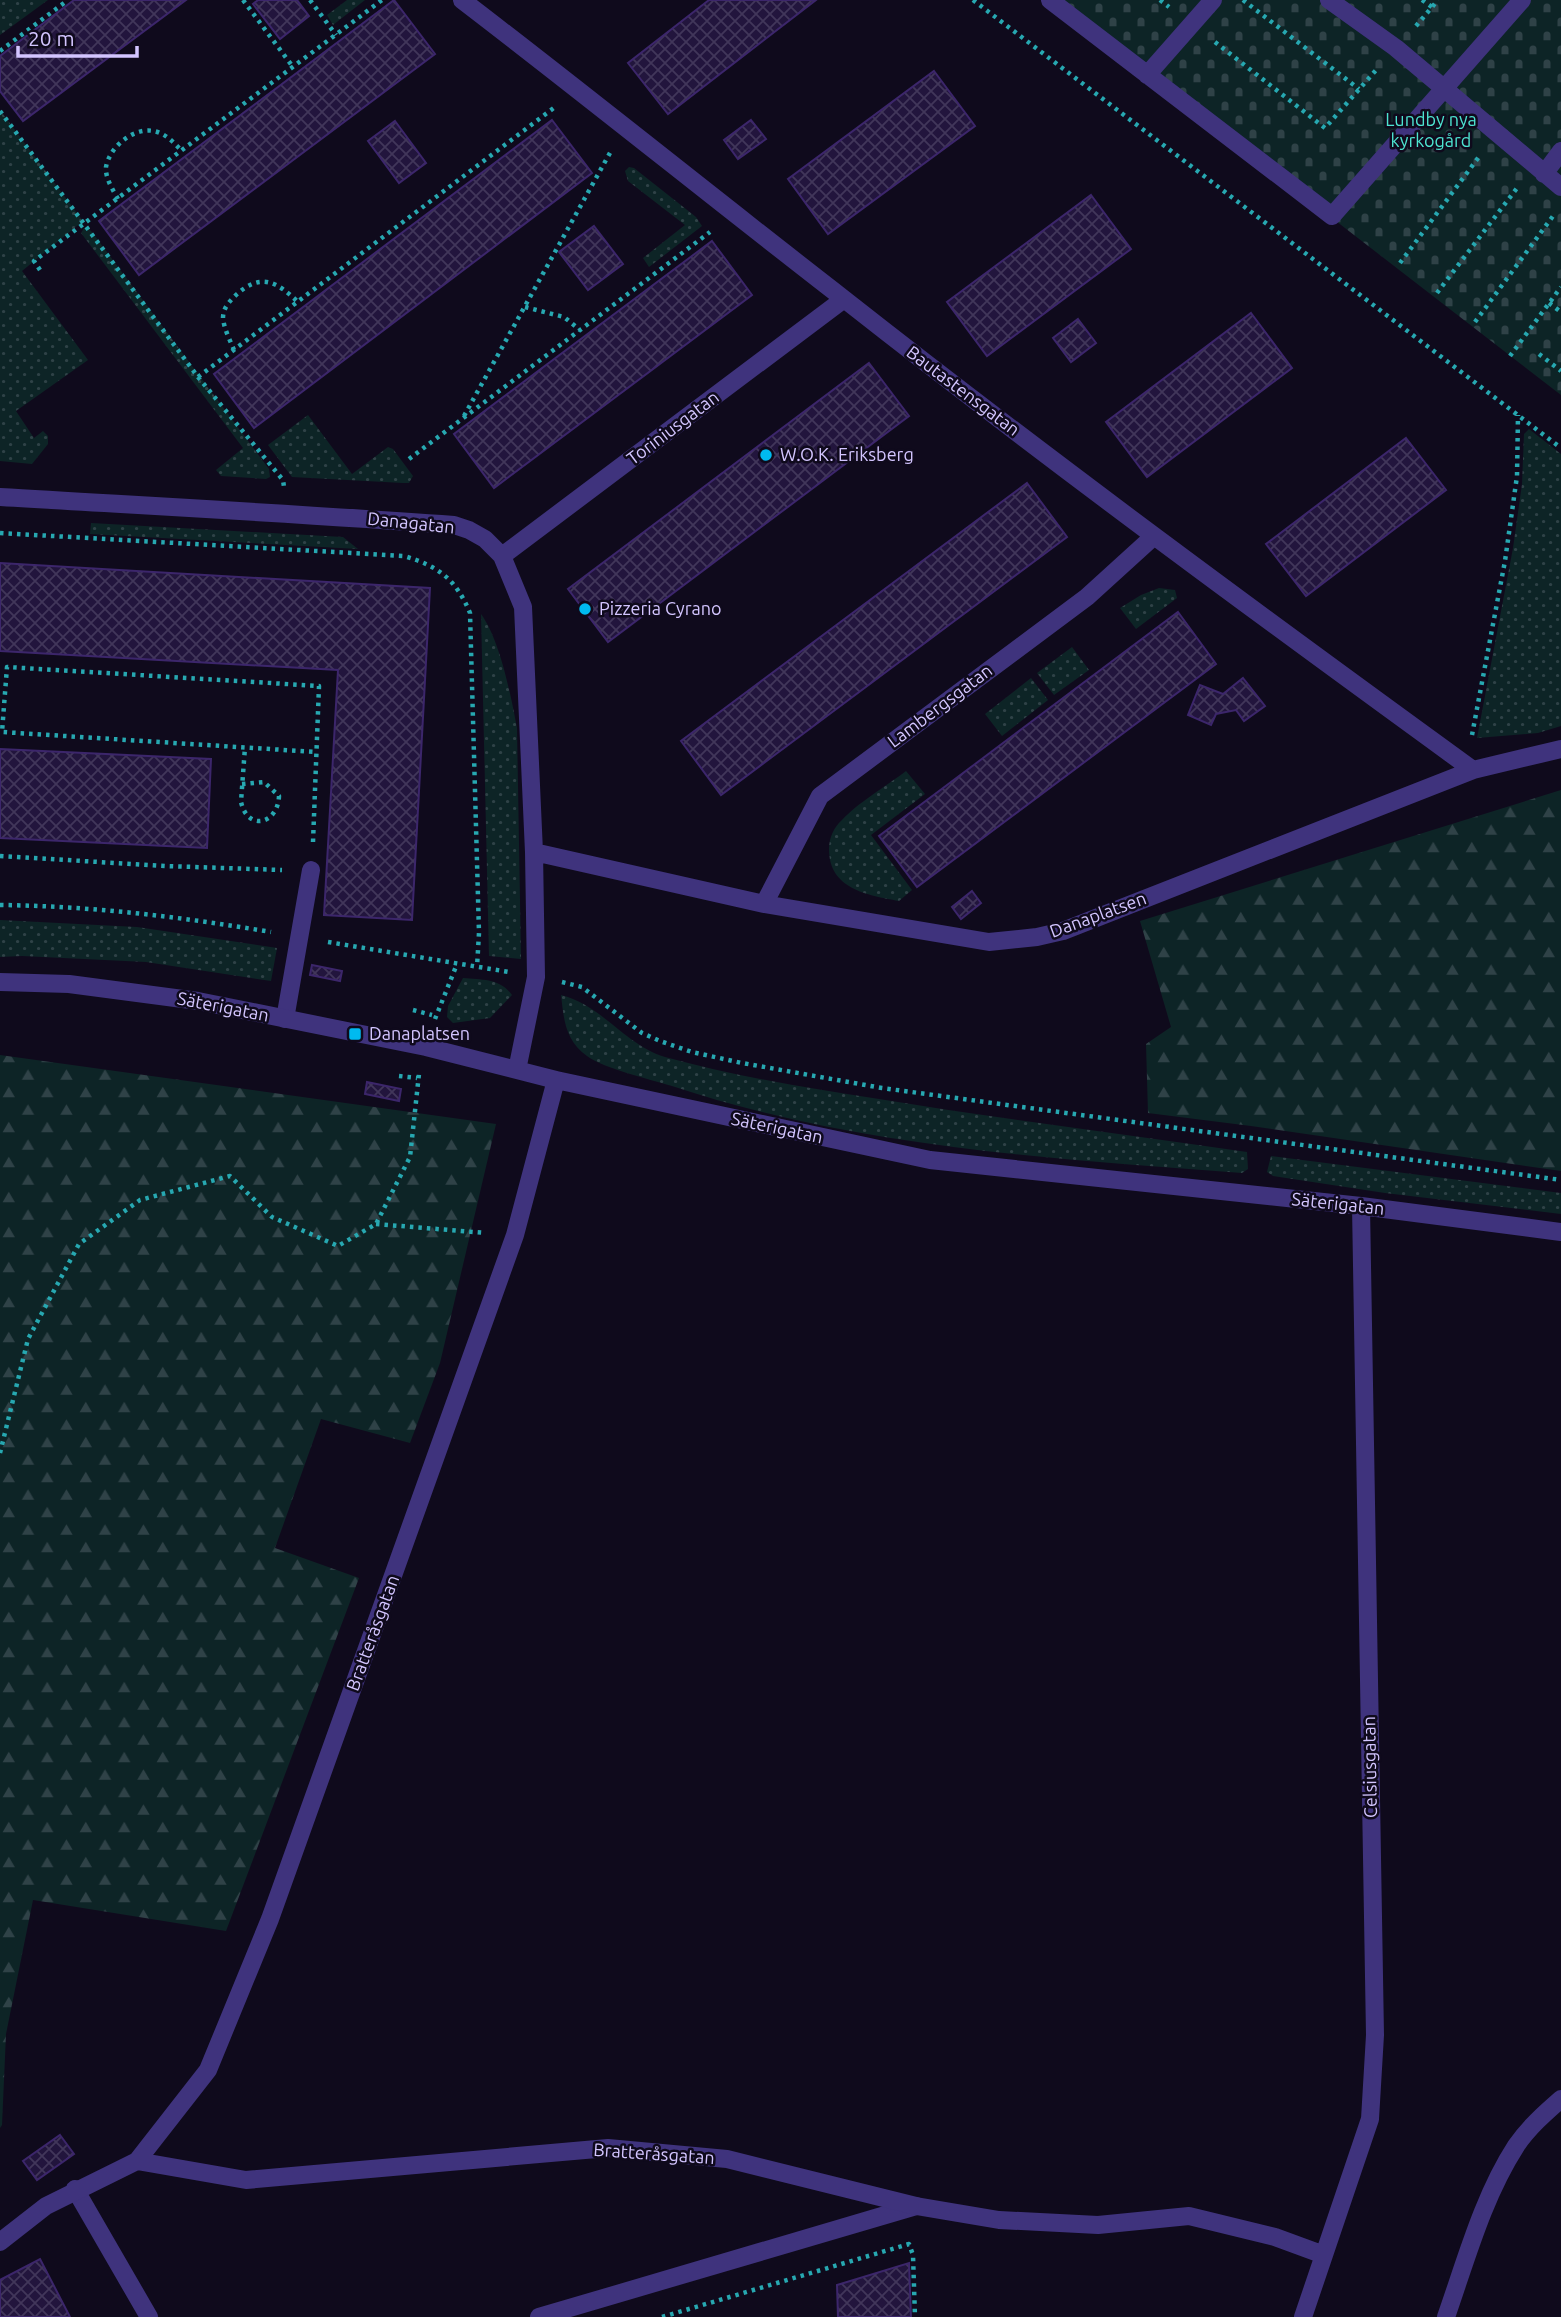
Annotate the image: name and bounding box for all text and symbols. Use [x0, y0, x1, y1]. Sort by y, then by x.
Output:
scale bar [18, 14, 136, 58]
text: 20 m [28, 26, 75, 50]
park label: Lundby nya kyrkogård [1385, 109, 1477, 150]
street label: Bautastensgatan [903, 341, 1024, 439]
street label: Toriniusgatan [623, 386, 722, 468]
place label: W.O.K. Eriksberg [780, 444, 914, 464]
marker: W.O.K. Eriksberg [758, 447, 774, 463]
street label: Danagatan [366, 507, 456, 537]
place label: Pizzeria Cyrano [599, 598, 722, 618]
marker: Pizzeria Cyrano [577, 601, 593, 617]
street label: Lambergsgatan [883, 659, 996, 751]
street label: Danaplatsen [1047, 887, 1149, 941]
street label: Säterigatan [176, 987, 271, 1025]
place label: Danaplatsen [369, 1023, 470, 1043]
marker: Danaplatsen [347, 1026, 363, 1042]
street label: Säterigatan [730, 1108, 825, 1146]
street label: Säterigatan [1291, 1188, 1385, 1218]
street label: Bratteråsgatan [342, 1572, 402, 1693]
street label: Celsiusgatan [1358, 1716, 1380, 1818]
street label: Bratteråsgatan [593, 2139, 715, 2167]

